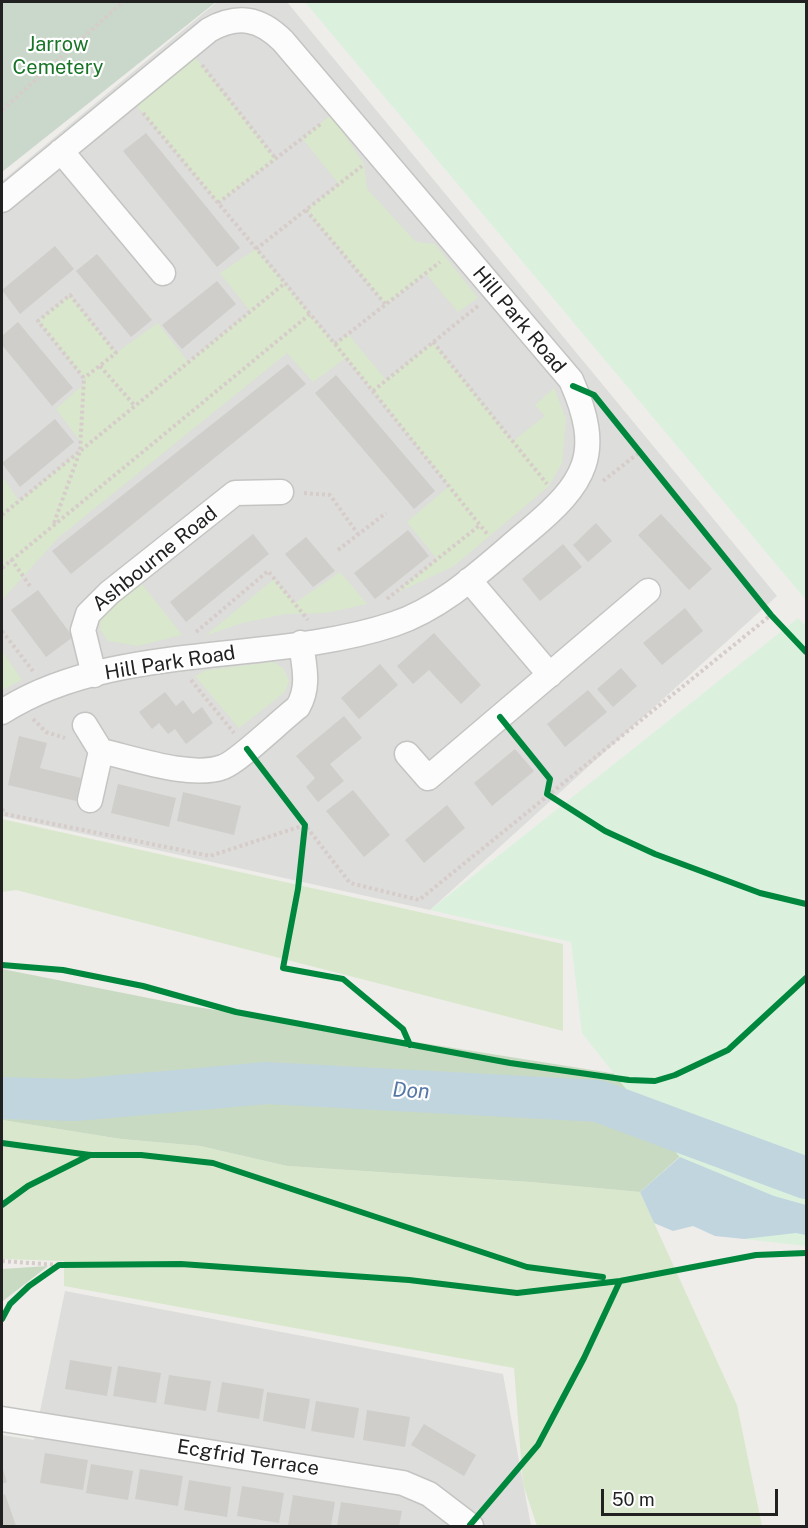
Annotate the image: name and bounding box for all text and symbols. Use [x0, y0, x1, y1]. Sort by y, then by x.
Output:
park label: Jarrow Cemetery [13, 33, 103, 80]
street label: Hill Park Road [467, 262, 571, 378]
street label: Ashbourne Road [88, 501, 222, 617]
street label: Hill Park Road [103, 641, 237, 685]
water label: Don [392, 1077, 430, 1105]
street label: Ecgfrid Terrace [175, 1435, 321, 1481]
scale bar [604, 1477, 781, 1515]
text: 50 m [612, 1489, 655, 1510]

